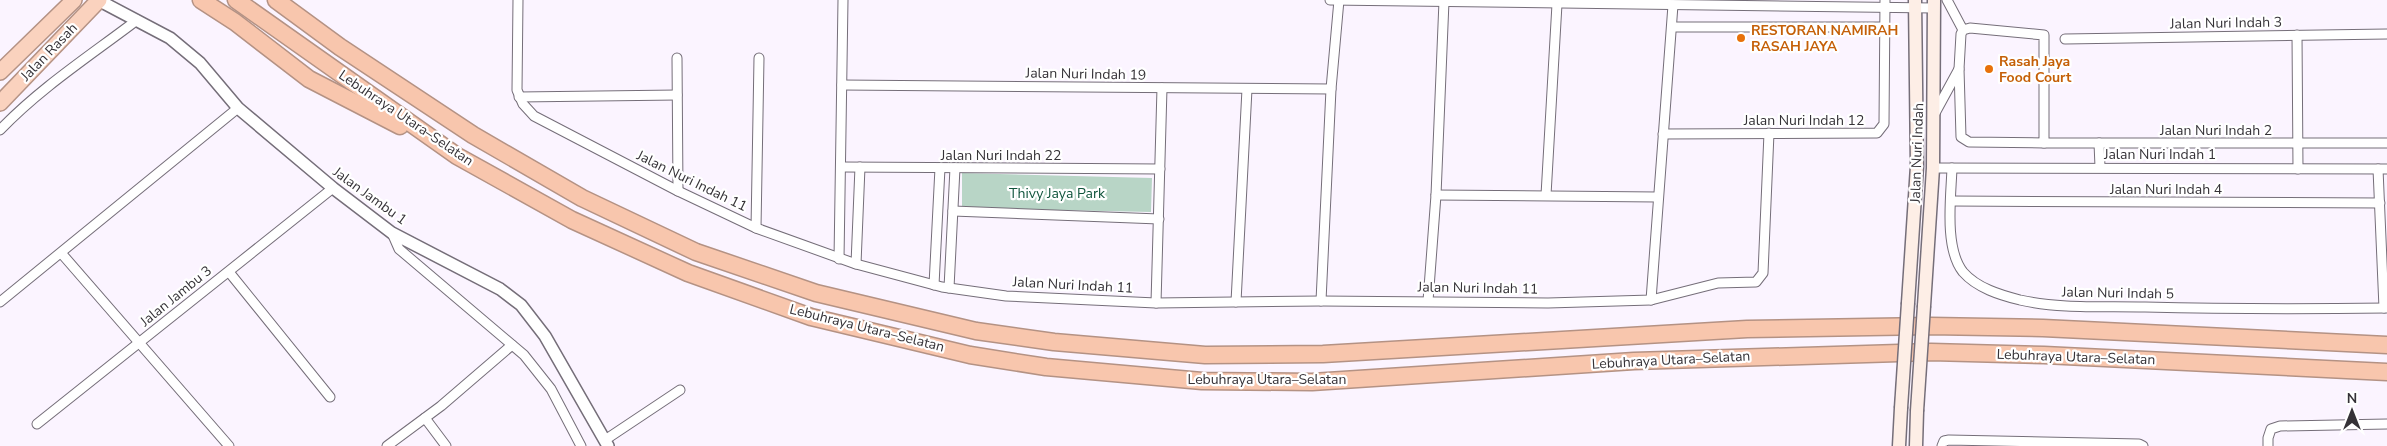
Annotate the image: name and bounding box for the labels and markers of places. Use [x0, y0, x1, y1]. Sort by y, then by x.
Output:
place label: RESTORAN NAMIRAH RASAH JAYA [1751, 21, 1898, 56]
marker: RESTORAN NAMIRAH RASAH JAYA [1735, 32, 1747, 44]
place label: Rasah Jaya Food Court [1999, 52, 2072, 87]
marker: Rasah Jaya Food Court [1983, 63, 1995, 75]

